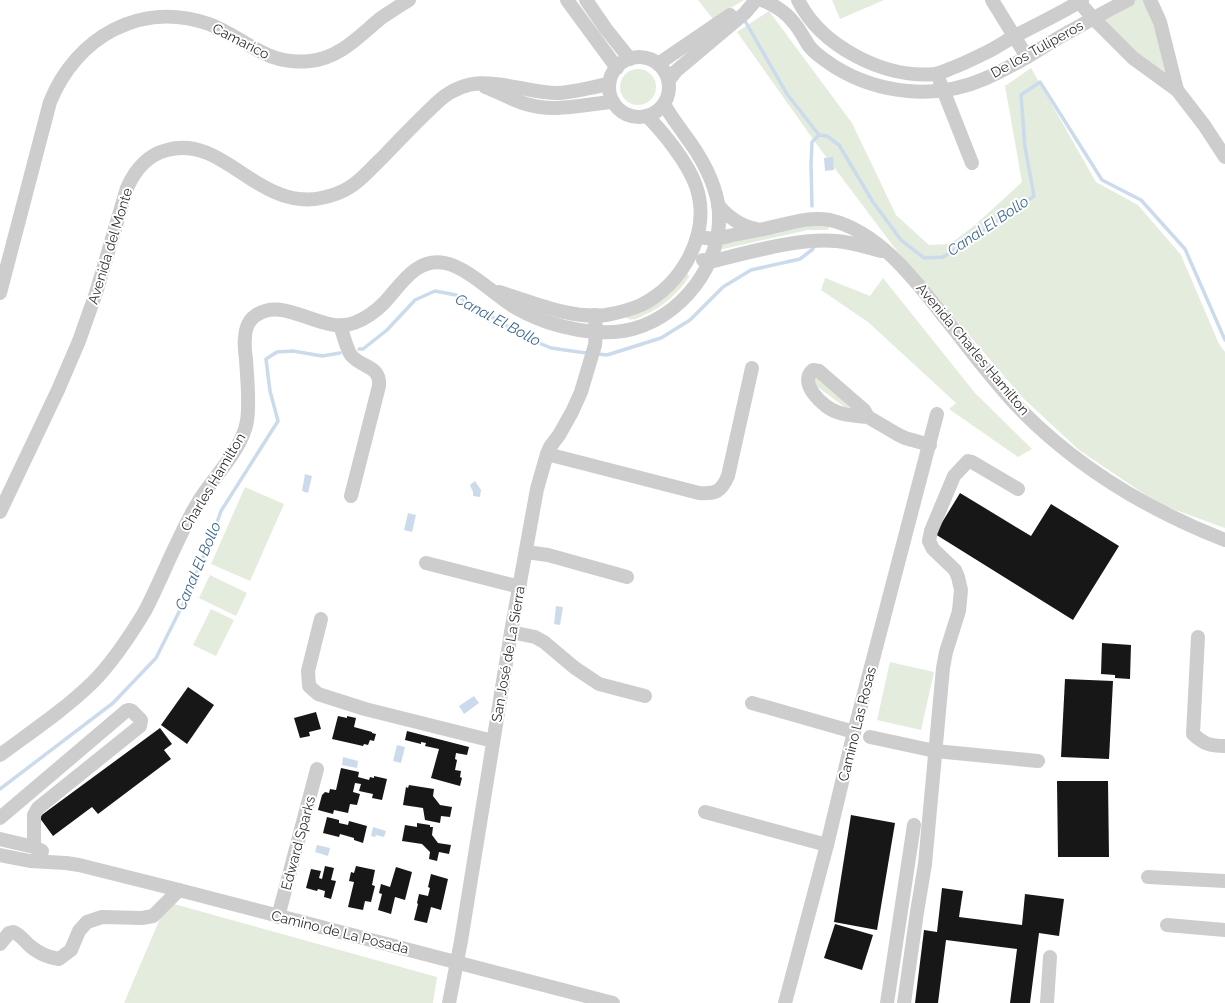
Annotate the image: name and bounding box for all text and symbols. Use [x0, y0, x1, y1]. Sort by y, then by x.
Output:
street label: De los Tuliperos [988, 17, 1086, 81]
street label: Camarico [210, 20, 272, 62]
street label: Avenida del Monte [85, 186, 135, 306]
water label: Canal El Bollo [944, 192, 1032, 260]
street label: Avenida Charles Hamilton [913, 280, 1033, 418]
water label: Canal El Bollo [452, 290, 544, 350]
street label: Charles Hamilton [177, 430, 249, 534]
water label: Canal El Bollo [171, 519, 225, 613]
street label: San José de La Sierra [488, 585, 528, 723]
street label: Camino Las Rosas [835, 665, 879, 783]
street label: Edward Sparks [278, 794, 318, 892]
street label: Camino de La Posada [270, 907, 410, 957]

